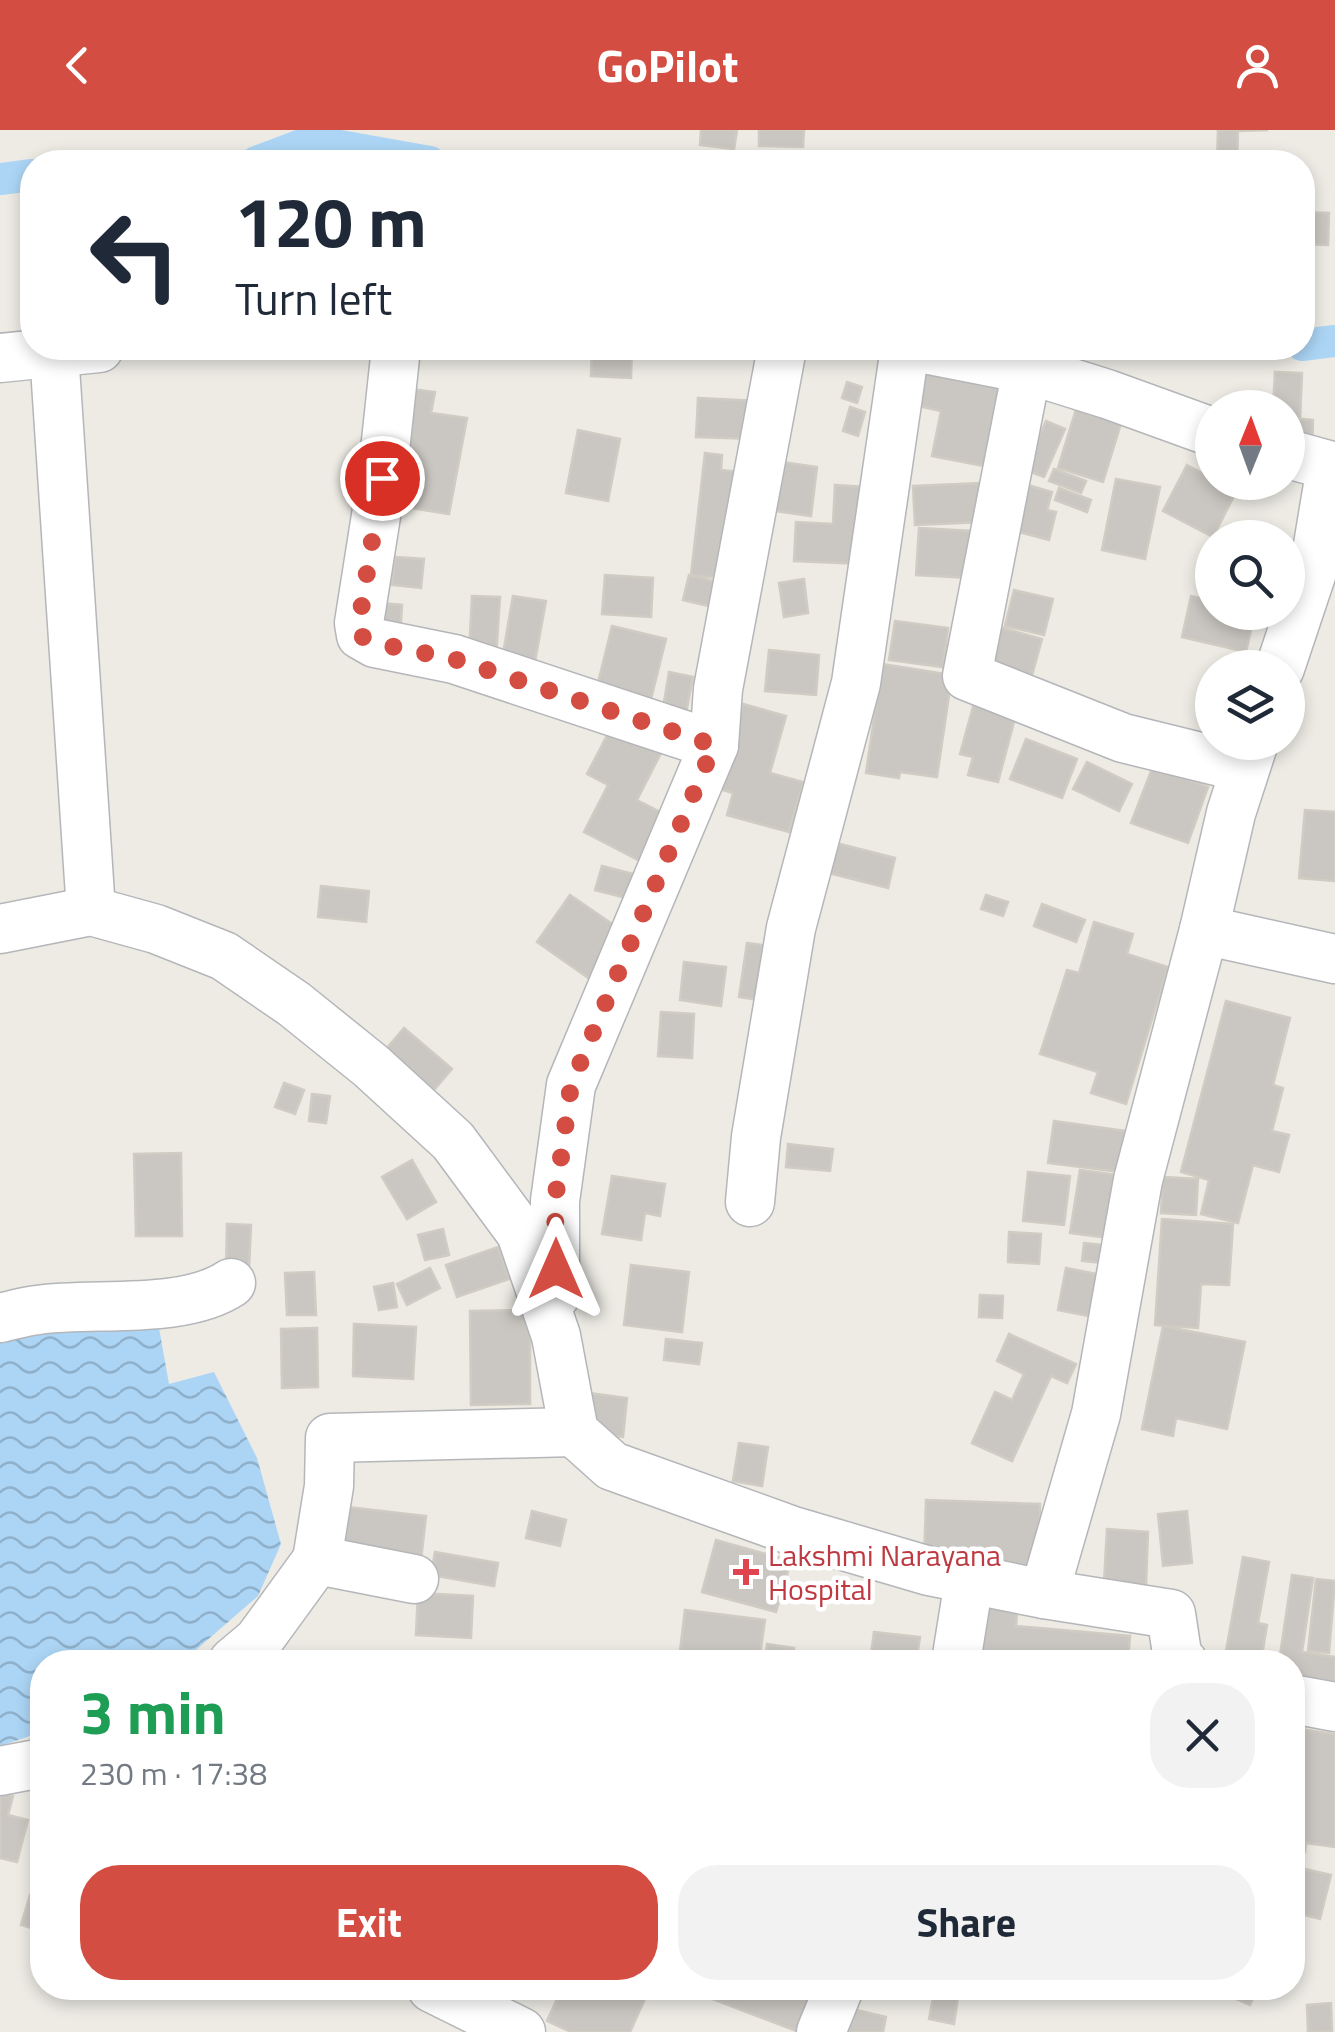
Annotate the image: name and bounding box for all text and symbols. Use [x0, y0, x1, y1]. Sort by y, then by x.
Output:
text: GoPilot [597, 31, 738, 99]
icon: back [50, 38, 105, 93]
icon: person [1230, 38, 1285, 93]
text: 120 m [235, 168, 427, 274]
icon: left [70, 190, 200, 320]
text: Turn left [235, 264, 392, 332]
north arrow [1195, 390, 1305, 500]
map controls [1195, 390, 1305, 760]
pin [340, 436, 425, 521]
icon: arrive [355, 451, 410, 506]
button: search [1195, 520, 1305, 630]
button: layers [1195, 650, 1305, 760]
position arrow [504, 1217, 608, 1321]
place label: Lakshmi Narayana Hospital [768, 1532, 1001, 1612]
marker: Lakshmi Narayana Hospital [733, 1559, 759, 1585]
text: 3 min [80, 1666, 226, 1757]
button: close [1150, 1683, 1255, 1788]
text: 230 m · 17:38 [80, 1749, 267, 1797]
button: Exit [80, 1865, 658, 1980]
button: Share [678, 1865, 1255, 1980]

